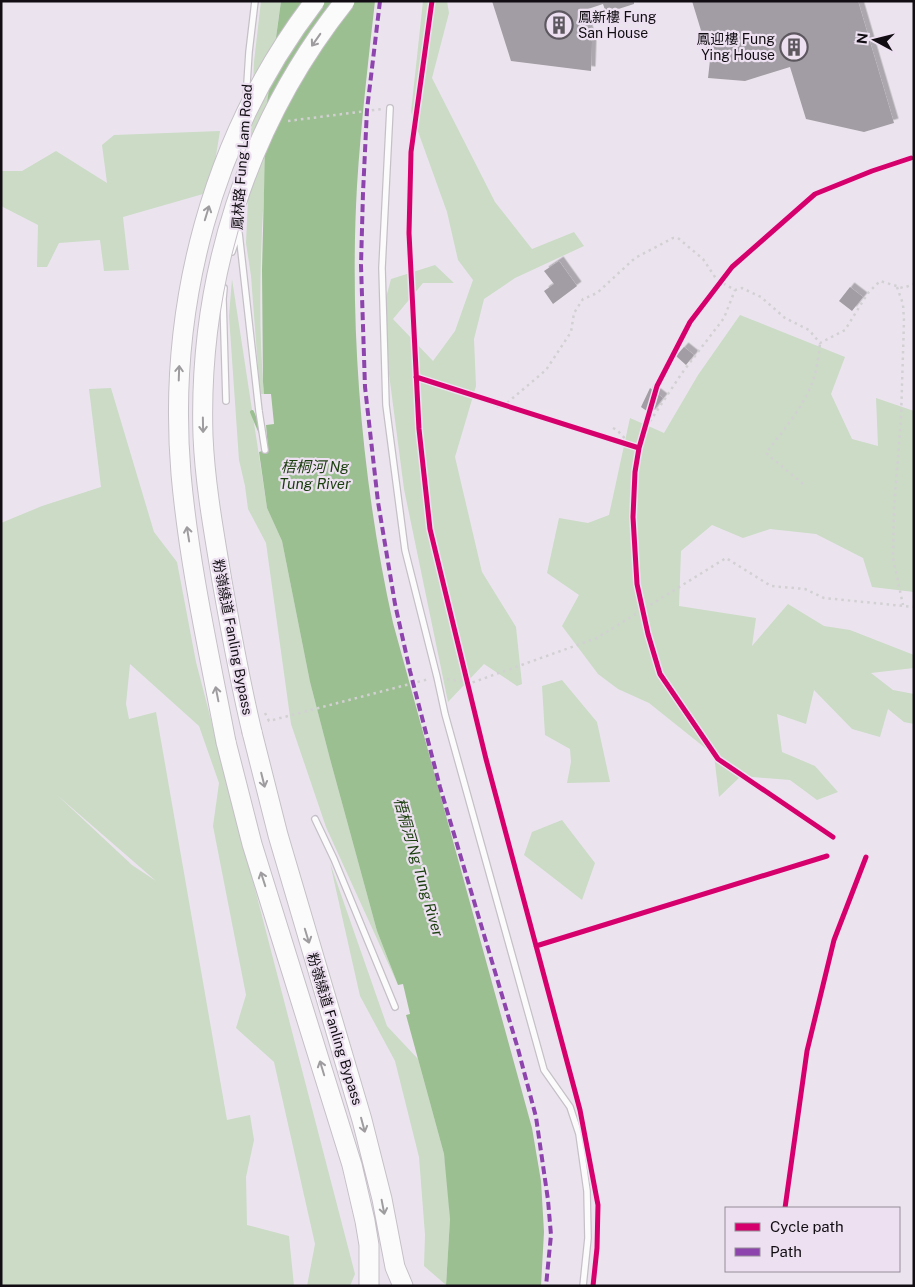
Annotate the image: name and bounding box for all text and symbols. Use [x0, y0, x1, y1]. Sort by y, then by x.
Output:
place label: 鳳新樓 Fung San House [578, 9, 657, 41]
building icon: 鳳新樓 Fung San House [544, 10, 574, 40]
north arrow [850, 15, 900, 65]
place label: 鳳迎樓 Fung Ying House [696, 31, 775, 63]
building icon: 鳳迎樓 Fung Ying House [779, 32, 809, 62]
text: N [853, 32, 871, 45]
one-way arrow [311, 33, 321, 47]
street label: 鳳林路 Fung Lam Road [229, 83, 255, 231]
one-way arrow [203, 205, 213, 221]
one-way arrow [175, 365, 184, 381]
one-way arrow [198, 416, 208, 433]
water label: 梧桐河 Ng Tung River [279, 458, 351, 492]
one-way arrow [183, 527, 193, 543]
street label: 粉嶺繞道 Fanling Bypass [210, 558, 256, 716]
one-way arrow [212, 687, 221, 703]
one-way arrow [259, 771, 269, 787]
water label: 梧桐河 Ng Tung River [391, 796, 447, 939]
one-way arrow [258, 872, 268, 888]
one-way arrow [303, 928, 313, 944]
street label: 粉嶺繞道 Fanling Bypass [304, 951, 366, 1107]
one-way arrow [317, 1060, 327, 1076]
one-way arrow [359, 1117, 369, 1133]
one-way arrow [379, 1198, 389, 1214]
legend [725, 1207, 900, 1272]
text: Cycle path [770, 1218, 844, 1235]
text: Path [770, 1243, 802, 1260]

